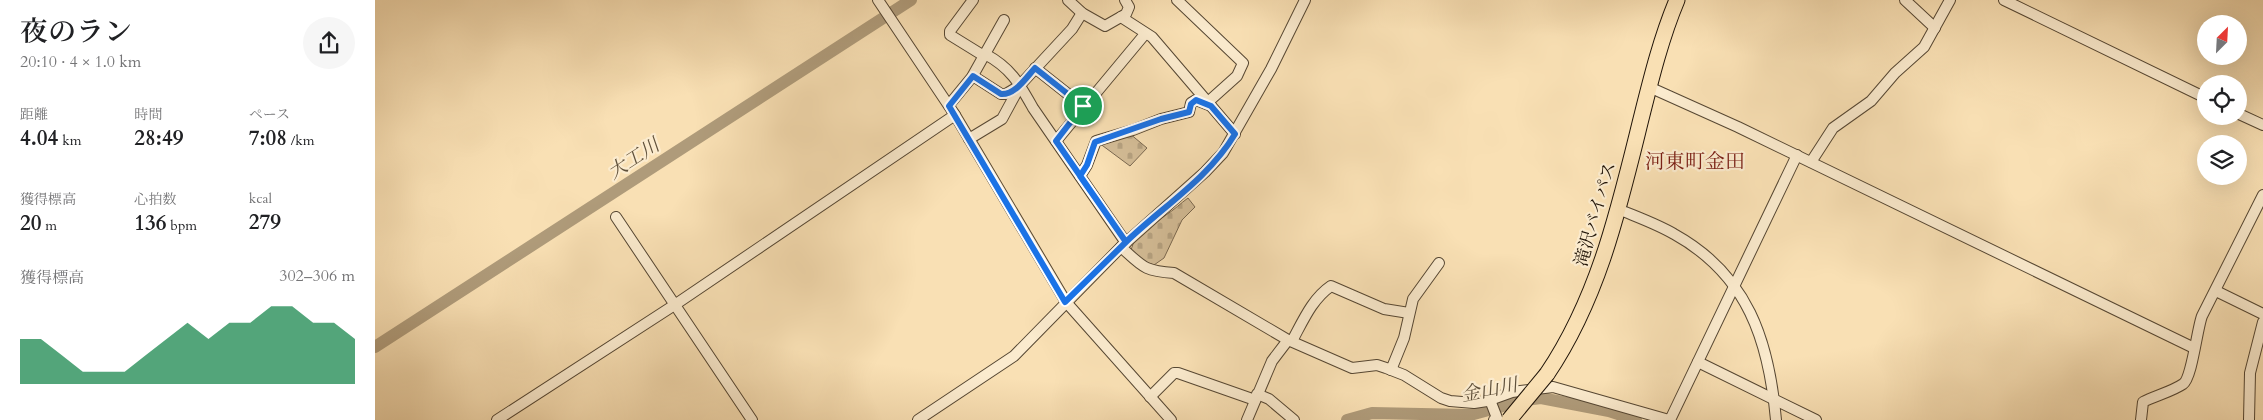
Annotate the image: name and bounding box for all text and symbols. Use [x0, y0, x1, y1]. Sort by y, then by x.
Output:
text: 夜のラン [20, 13, 132, 51]
north arrow [2197, 15, 2247, 65]
map controls [2197, 15, 2247, 185]
button: share [303, 17, 355, 69]
text: 20:10 · 4 × 1.0 km [20, 51, 141, 73]
button: locate [2197, 75, 2247, 125]
pin [1062, 85, 1104, 127]
icon: arrive [1069, 92, 1097, 120]
text: 距離 [20, 105, 48, 124]
text: 時間 [134, 105, 162, 124]
text: ペース [249, 105, 290, 124]
text: 4.04 [20, 124, 58, 153]
text: 28:49 [134, 124, 183, 153]
text: 7:08 [249, 124, 287, 153]
text: km [58, 131, 81, 150]
text: /km [287, 131, 315, 150]
water label: 大工川 [603, 131, 666, 185]
button: layers [2197, 135, 2247, 185]
district label: 河東町金田 [1645, 148, 1745, 175]
street label: 滝沢バイパス [1569, 159, 1622, 269]
text: kcal [249, 189, 272, 208]
text: 獲得標高 [20, 190, 76, 209]
text: 心拍数 [134, 190, 176, 209]
text: 279 [249, 208, 281, 237]
text: 20 [20, 209, 42, 238]
text: 136 [134, 209, 167, 238]
text: m [42, 216, 57, 235]
text: bpm [167, 216, 197, 235]
text: 302–306 m [279, 265, 355, 287]
text: 獲得標高 [20, 267, 84, 289]
water label: 金山川 [1459, 371, 1522, 408]

